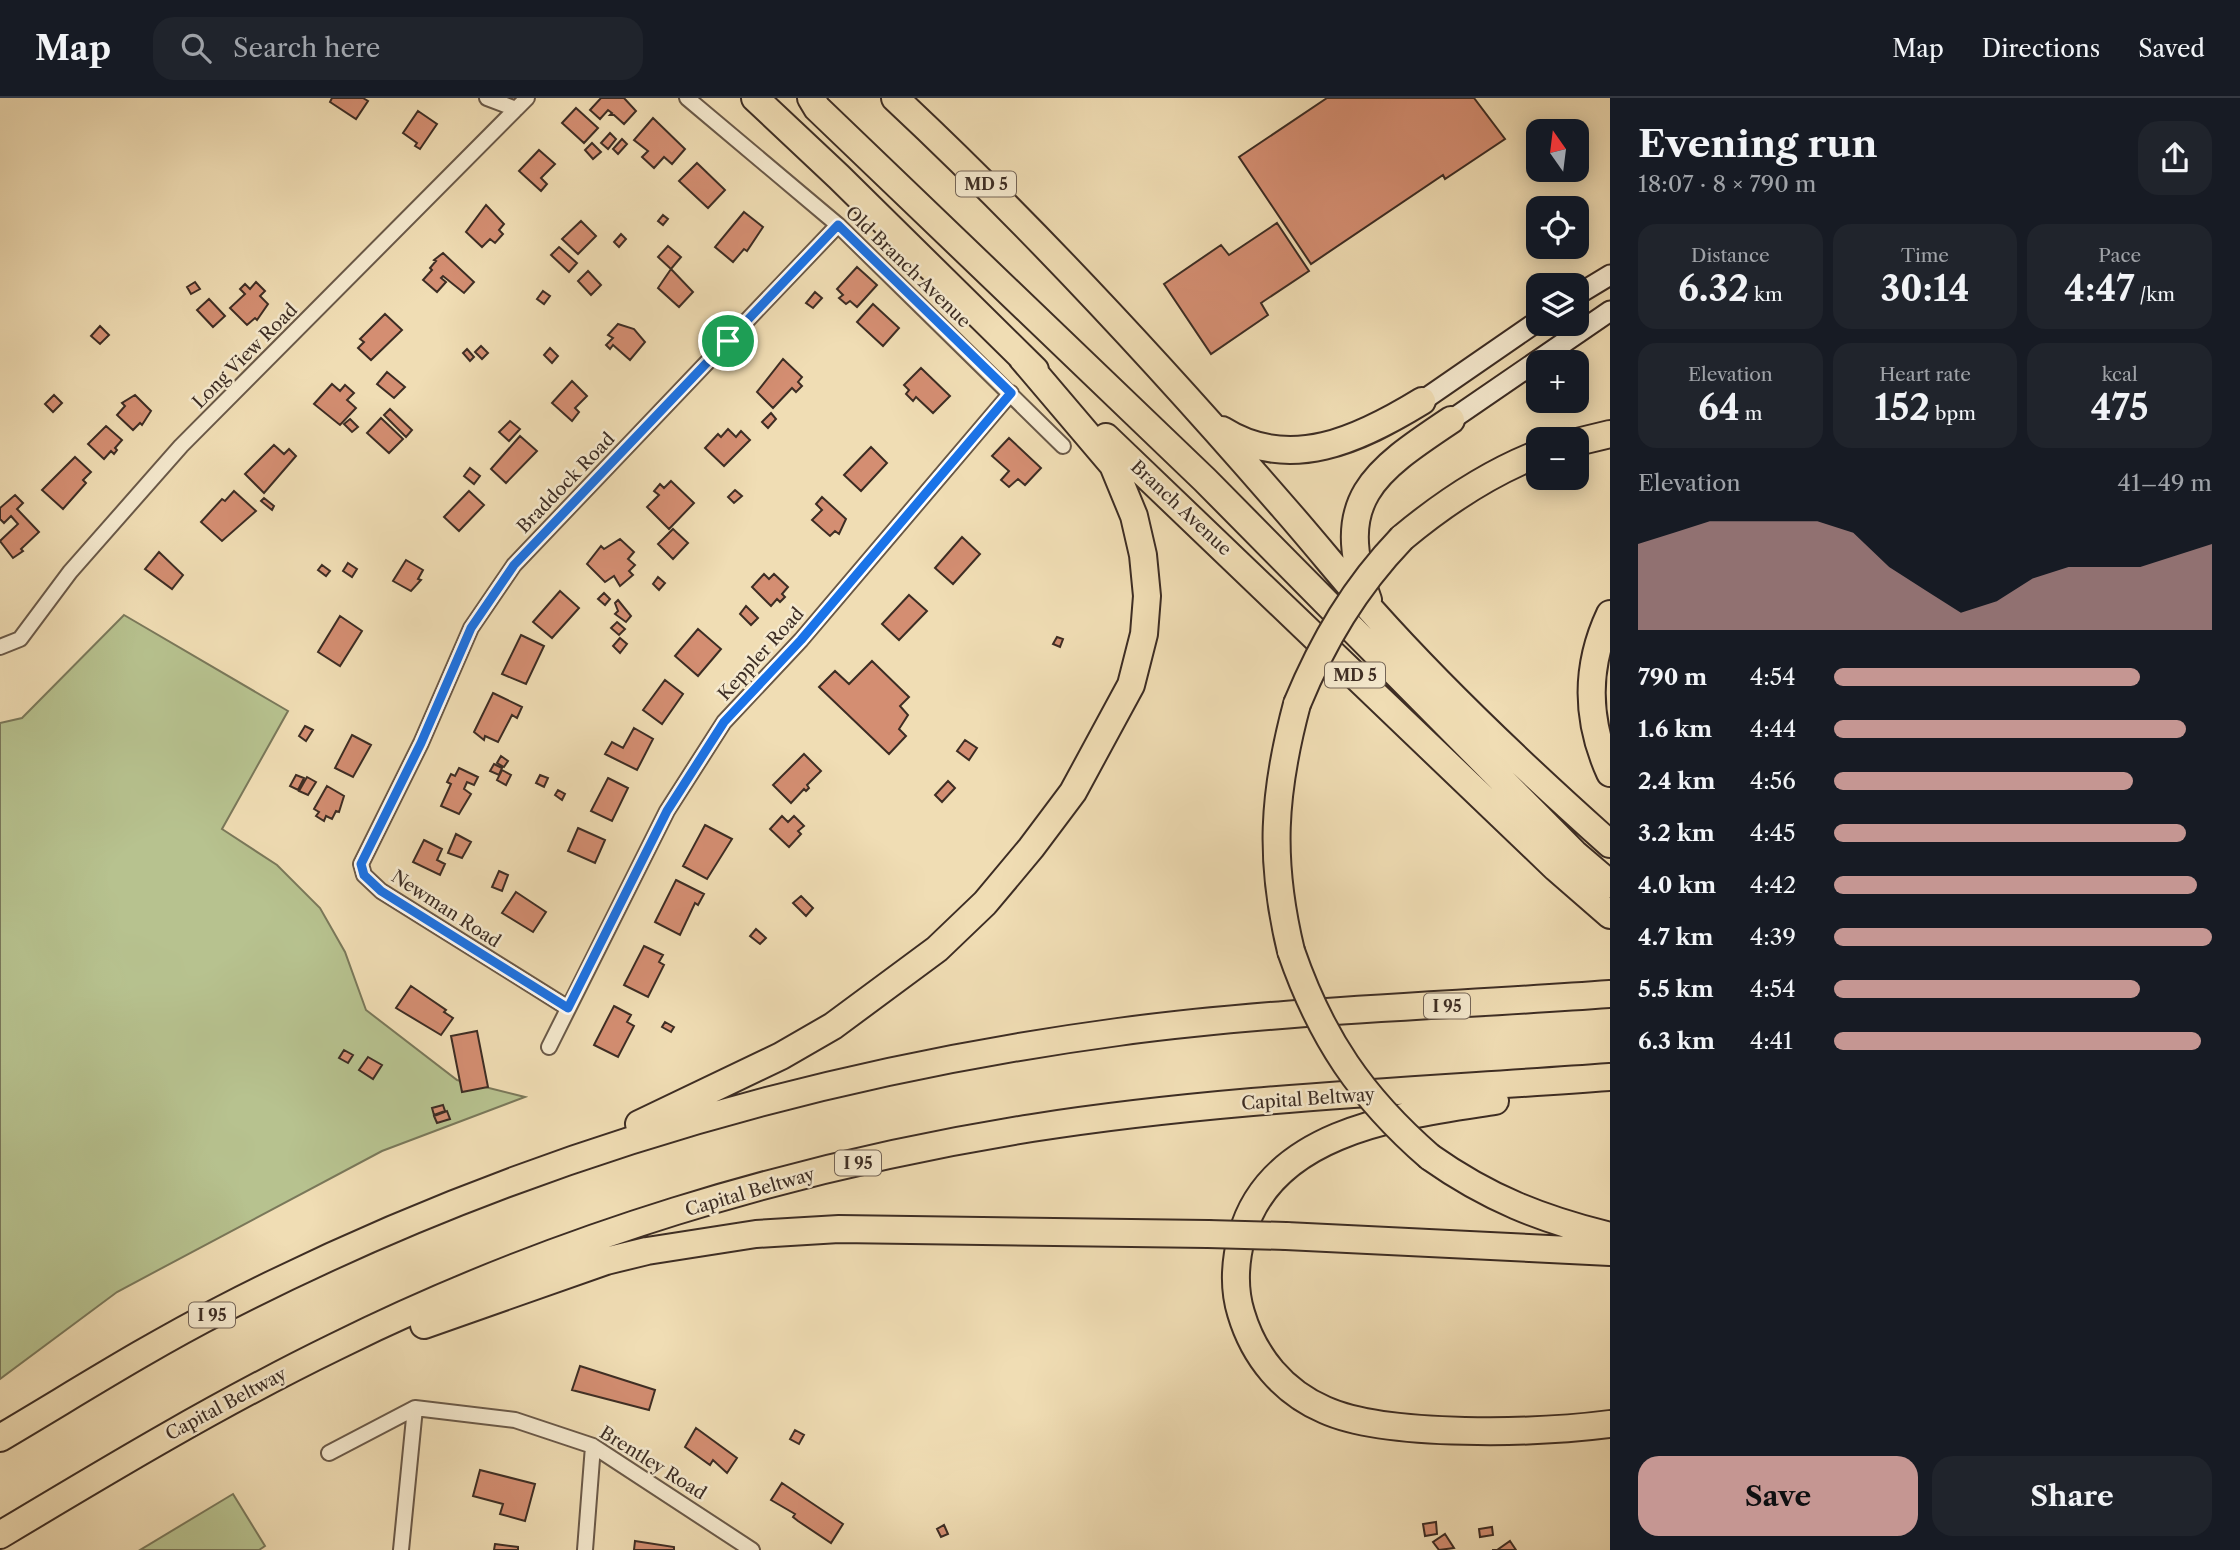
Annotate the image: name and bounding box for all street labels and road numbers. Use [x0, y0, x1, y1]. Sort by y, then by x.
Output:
road number: MD 5 [956, 172, 1016, 197]
street label: Old Branch Avenue [841, 202, 975, 332]
street label: Long View Road [188, 299, 302, 413]
street label: Braddock Road [512, 428, 620, 538]
street label: Branch Avenue [1126, 456, 1236, 560]
street label: Keppler Road [713, 603, 809, 705]
road number: MD 5 [1325, 662, 1385, 688]
street label: Newman Road [387, 865, 505, 953]
road number: I 95 [1424, 994, 1470, 1018]
street label: Capital Beltway [1241, 1083, 1376, 1115]
road number: I 95 [835, 1150, 881, 1176]
street label: Capital Beltway [683, 1163, 818, 1221]
road number: I 95 [189, 1302, 235, 1328]
street label: Capital Beltway [162, 1362, 291, 1445]
street label: Brentley Road [596, 1422, 710, 1505]

